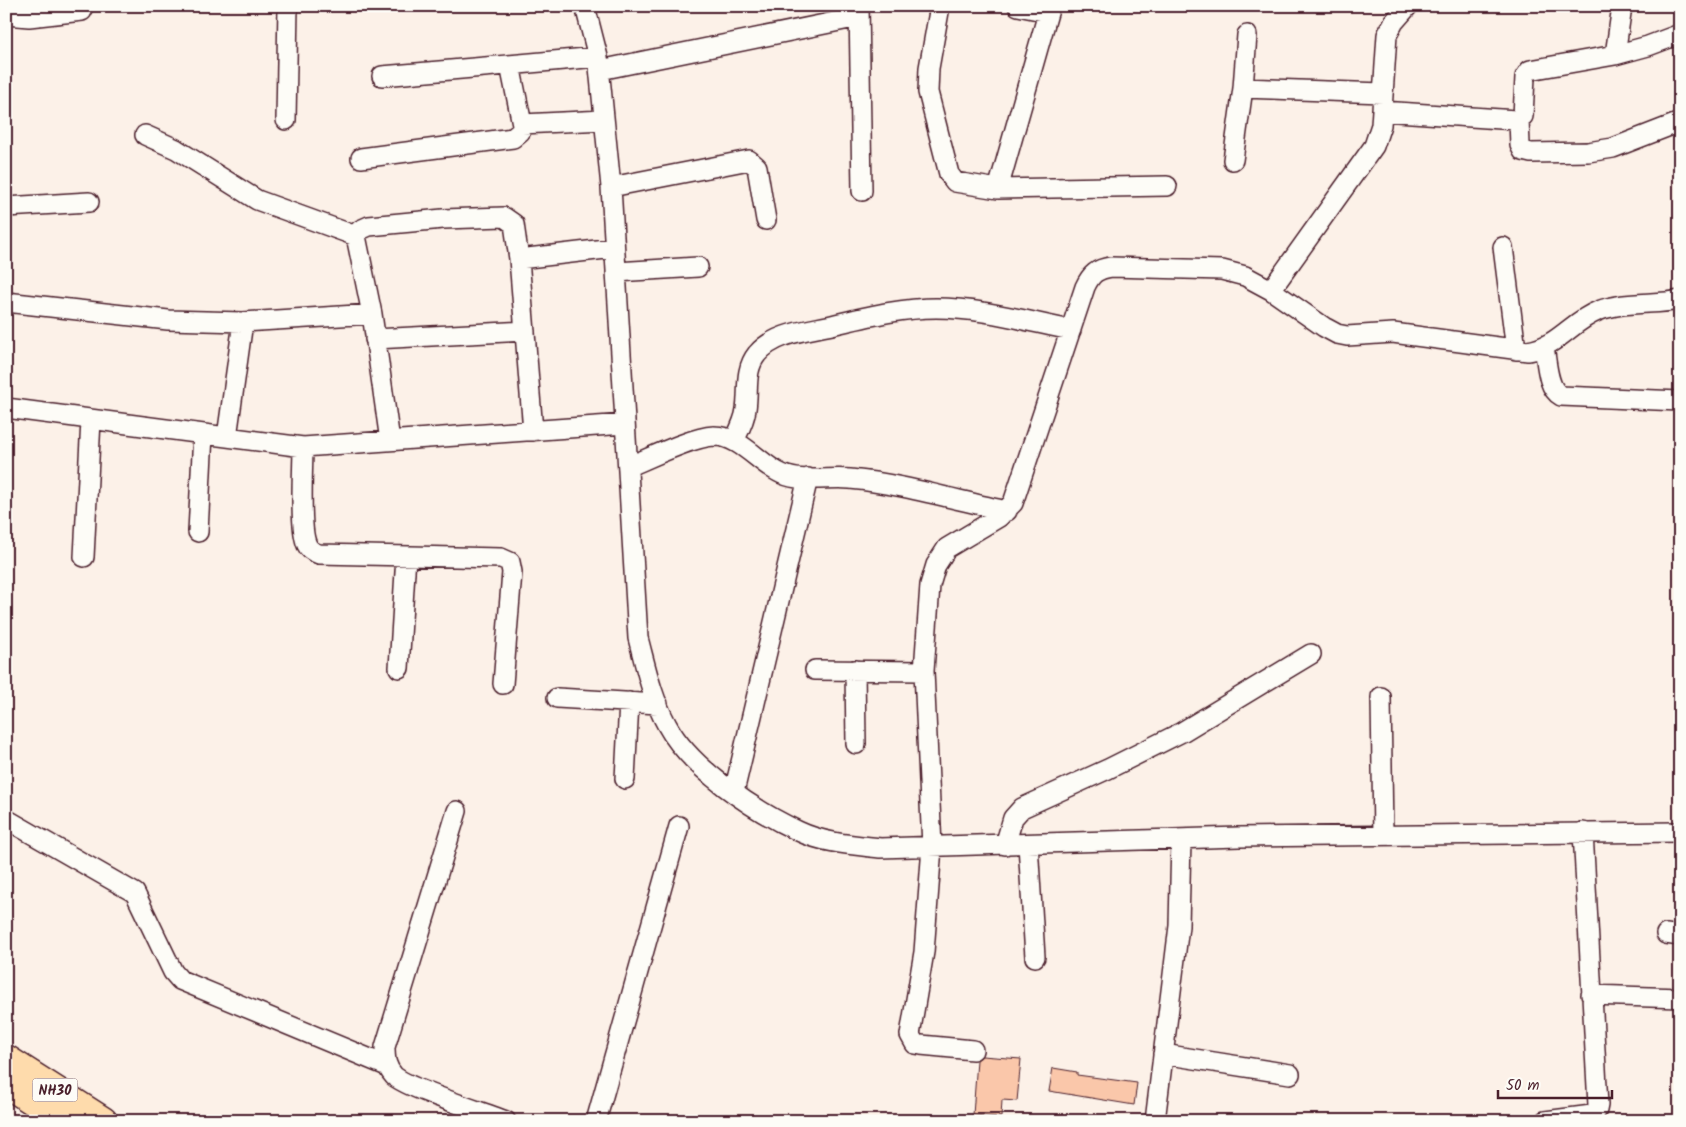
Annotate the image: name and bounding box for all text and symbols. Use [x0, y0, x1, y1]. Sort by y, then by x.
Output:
scale bar [1498, 1067, 1612, 1099]
text: 50 m [1506, 1074, 1540, 1098]
road number: NH30 [32, 1078, 78, 1102]

